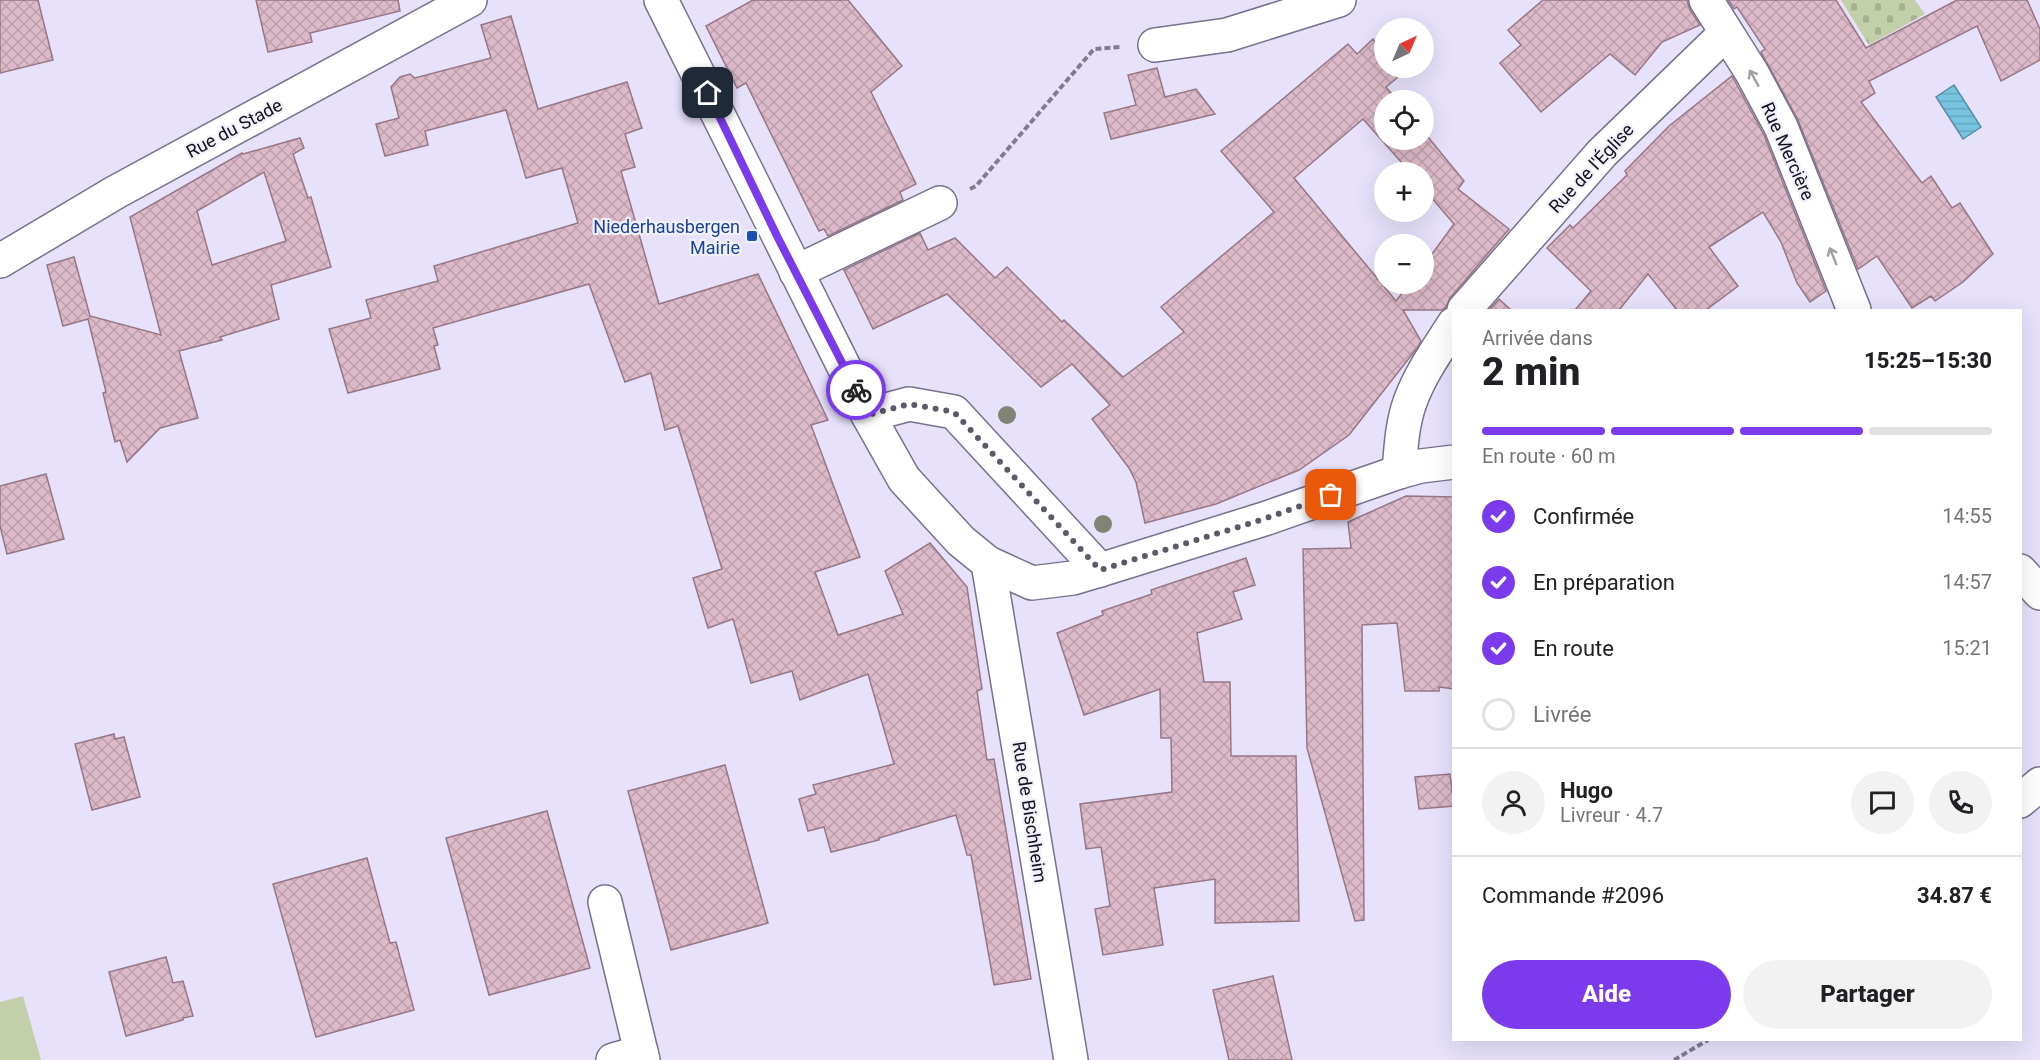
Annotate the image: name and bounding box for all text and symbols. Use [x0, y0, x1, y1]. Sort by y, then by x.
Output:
north arrow [1374, 18, 1434, 78]
map controls [1374, 18, 1434, 294]
pin [682, 67, 733, 118]
one-way arrow [1748, 70, 1760, 87]
icon: home [691, 76, 724, 109]
button: locate [1374, 90, 1434, 150]
street label: Rue du Stade [182, 94, 286, 162]
street label: Rue Mercière [1757, 99, 1819, 203]
street label: Rue de l'Église [1544, 119, 1638, 217]
button: + [1374, 162, 1434, 222]
place label: Niederhausbergen Mairie [593, 216, 740, 258]
marker: Niederhausbergen Mairie [745, 229, 759, 243]
button: − [1374, 234, 1434, 294]
one-way arrow [1826, 247, 1837, 266]
text: Arrivée dans [1482, 326, 1593, 350]
text: 15:25–15:30 [1864, 348, 1992, 373]
text: 2 min [1482, 349, 1580, 395]
courier [826, 360, 886, 420]
icon: bike [840, 374, 873, 407]
text: En route · 60 m [1482, 444, 1616, 468]
pin [1305, 469, 1356, 520]
icon: bag [1314, 478, 1347, 511]
icon: check [1482, 500, 1515, 533]
text: Confirmée [1533, 504, 1634, 529]
text: 14:55 [1942, 504, 1992, 528]
icon: check [1482, 566, 1515, 599]
text: En préparation [1533, 570, 1675, 595]
text: 14:57 [1942, 570, 1992, 594]
icon: check [1482, 632, 1515, 665]
text: En route [1533, 636, 1614, 661]
text: 15:21 [1942, 636, 1992, 660]
text: Livrée [1533, 702, 1591, 727]
street label: Rue de Bischheim [1008, 740, 1052, 884]
button: person [1482, 771, 1545, 834]
button: chat [1851, 771, 1914, 834]
button: phone [1929, 771, 1992, 834]
text: Hugo [1560, 778, 1613, 803]
text: Livreur · 4.7 [1560, 803, 1663, 827]
text: Commande #2096 [1482, 883, 1664, 908]
text: 34.87 € [1917, 883, 1992, 908]
button: Aide [1482, 960, 1731, 1029]
button: Partager [1743, 960, 1992, 1029]

